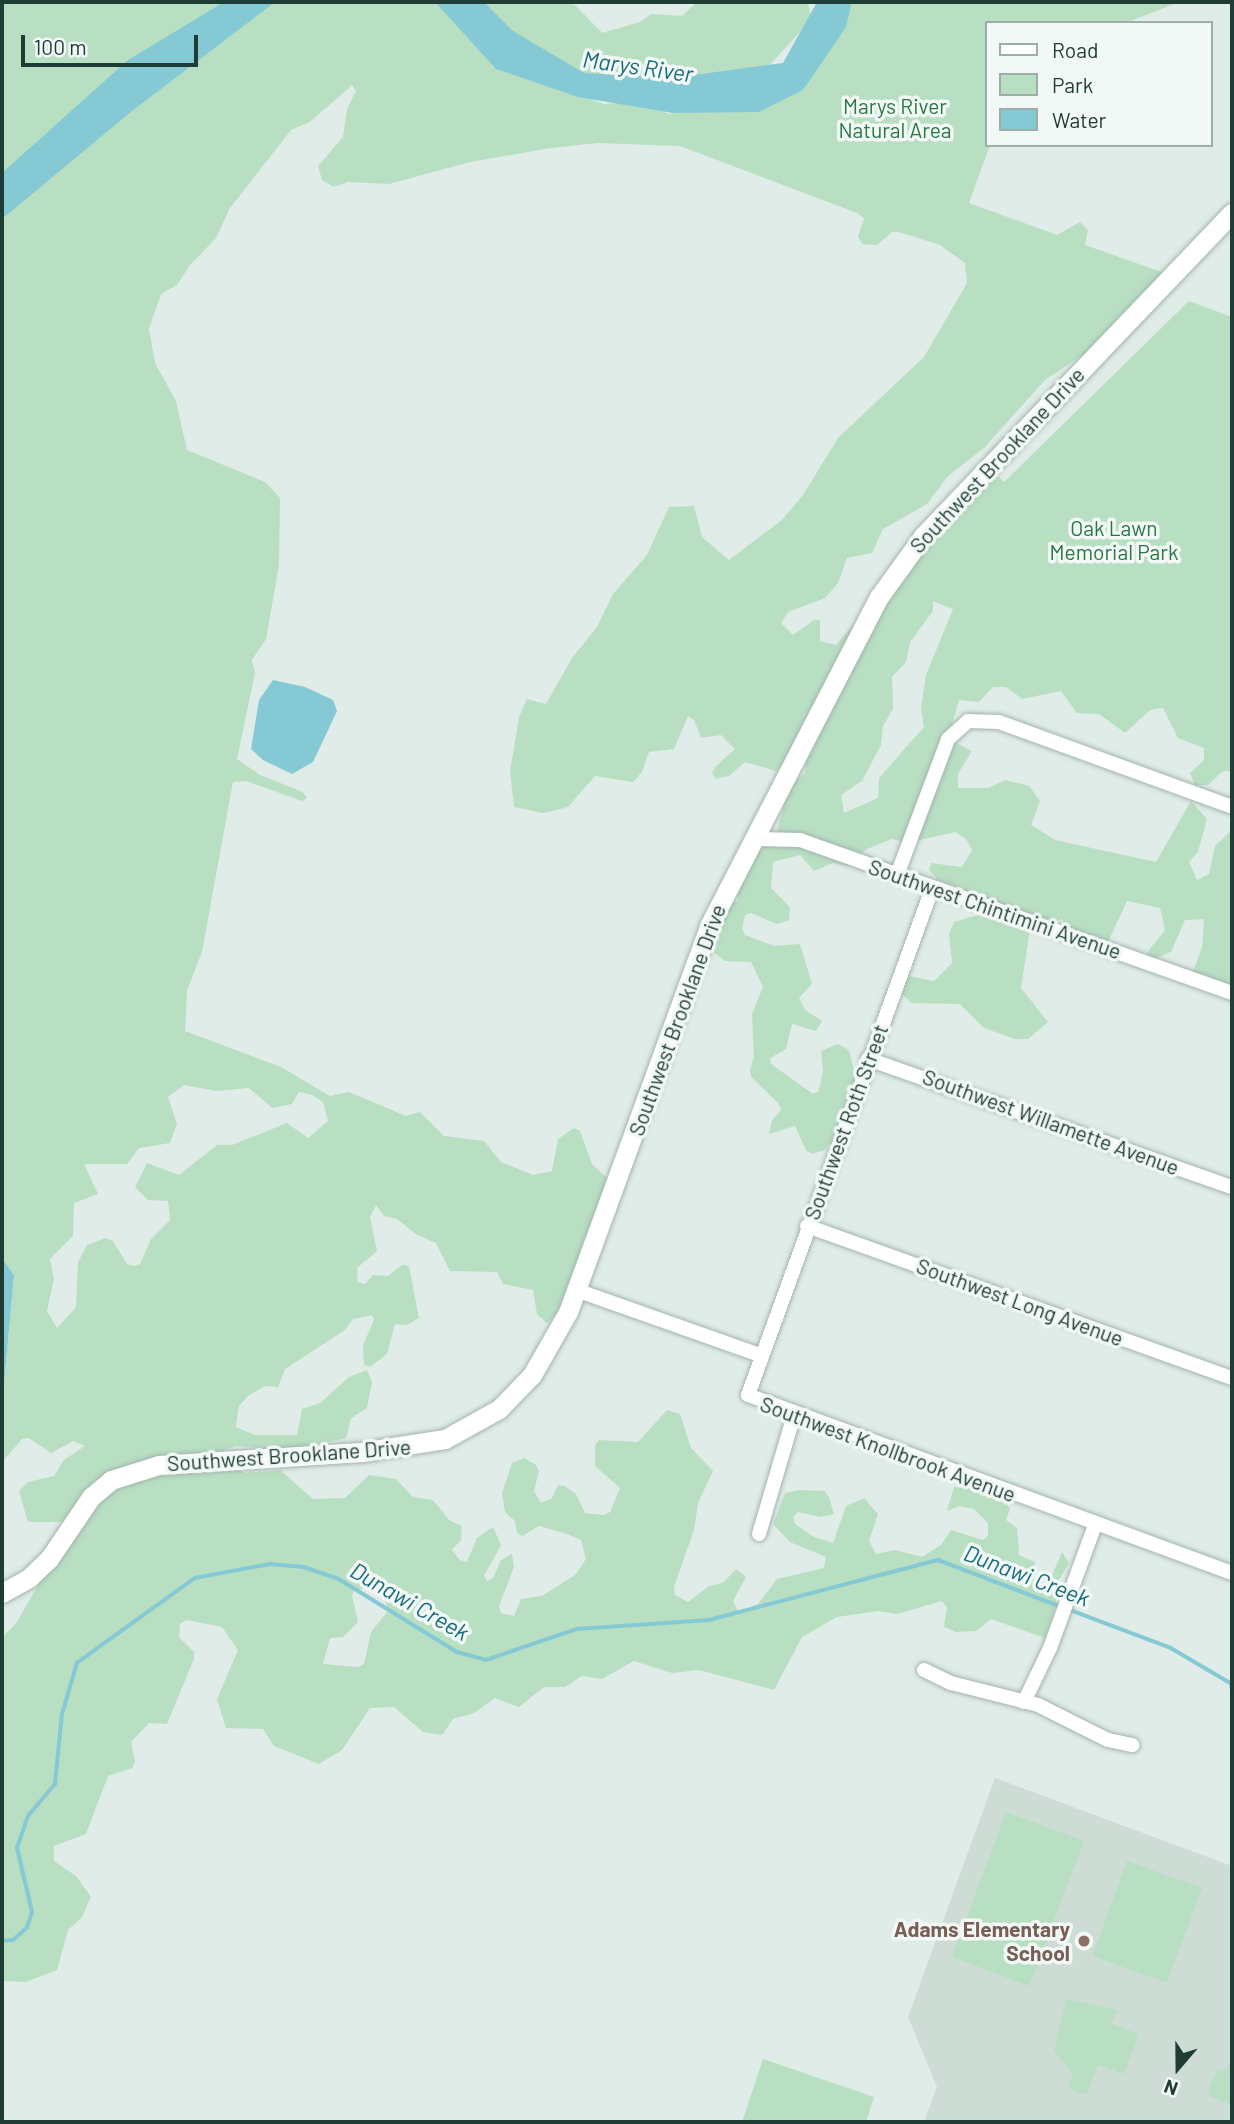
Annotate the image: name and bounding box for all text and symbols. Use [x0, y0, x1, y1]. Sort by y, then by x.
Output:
scale bar [24, 21, 201, 65]
legend [986, 21, 1213, 147]
text: 100 m [34, 34, 87, 59]
text: Road [1052, 37, 1098, 62]
water label: Marys River [581, 45, 695, 87]
text: Park [1052, 72, 1093, 97]
park label: Marys River Natural Area [838, 93, 952, 143]
text: Water [1052, 107, 1106, 132]
street label: Southwest Brooklane Drive [904, 362, 1090, 558]
park label: Oak Lawn Memorial Park [1050, 515, 1178, 565]
street label: Southwest Chintimini Avenue [865, 854, 1125, 964]
street label: Southwest Brooklane Drive [623, 901, 731, 1139]
street label: Southwest Roth Street [799, 1021, 893, 1223]
street label: Southwest Willamette Avenue [919, 1064, 1183, 1180]
street label: Southwest Long Avenue [913, 1253, 1127, 1351]
street label: Southwest Knollbrook Avenue [757, 1391, 1019, 1507]
street label: Southwest Brooklane Drive [166, 1434, 412, 1476]
water label: Dunawi Creek [960, 1538, 1094, 1612]
water label: Dunawi Creek [346, 1556, 474, 1646]
place label: Adams Elementary School [894, 1916, 1070, 1966]
marker: Adams Elementary School [1076, 1933, 1092, 1949]
north arrow [1143, 2033, 1213, 2103]
text: N [1161, 2075, 1181, 2101]

